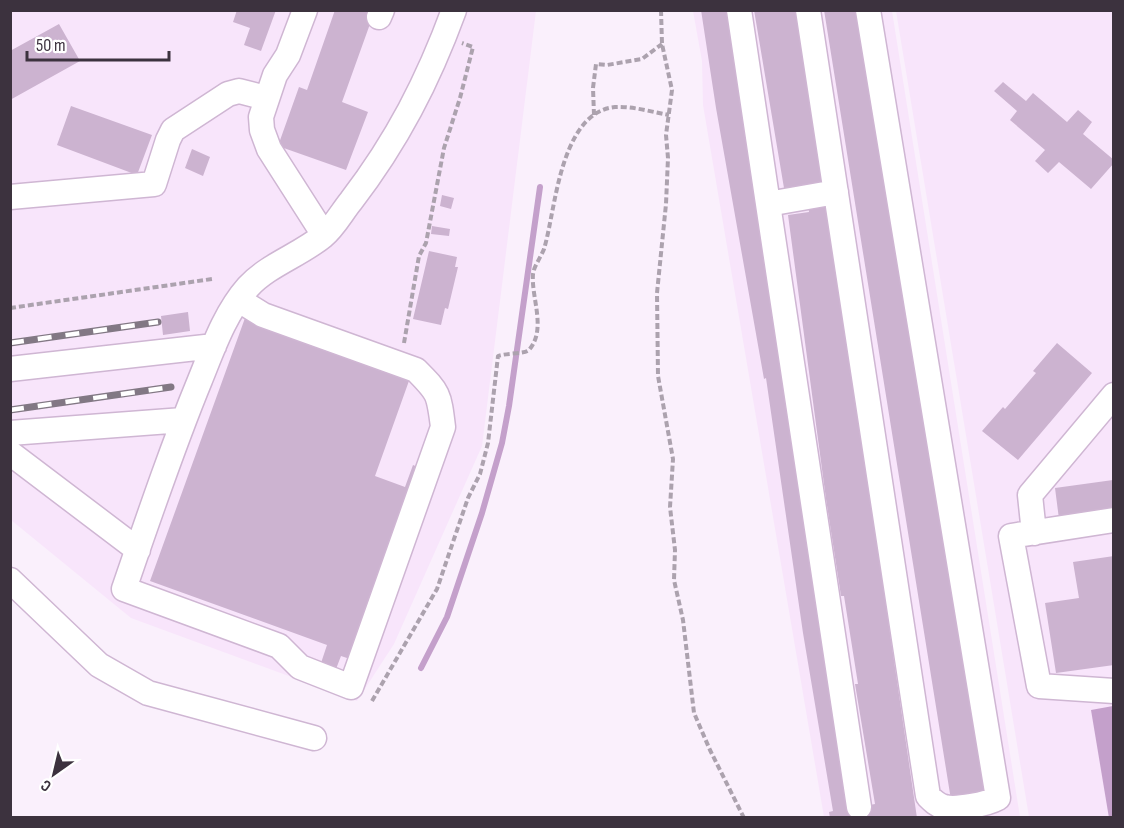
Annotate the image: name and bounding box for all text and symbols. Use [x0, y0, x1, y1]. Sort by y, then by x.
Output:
scale bar [27, 24, 170, 62]
text: 50 m [36, 35, 66, 56]
north arrow [24, 744, 84, 804]
text: С [38, 775, 55, 795]

